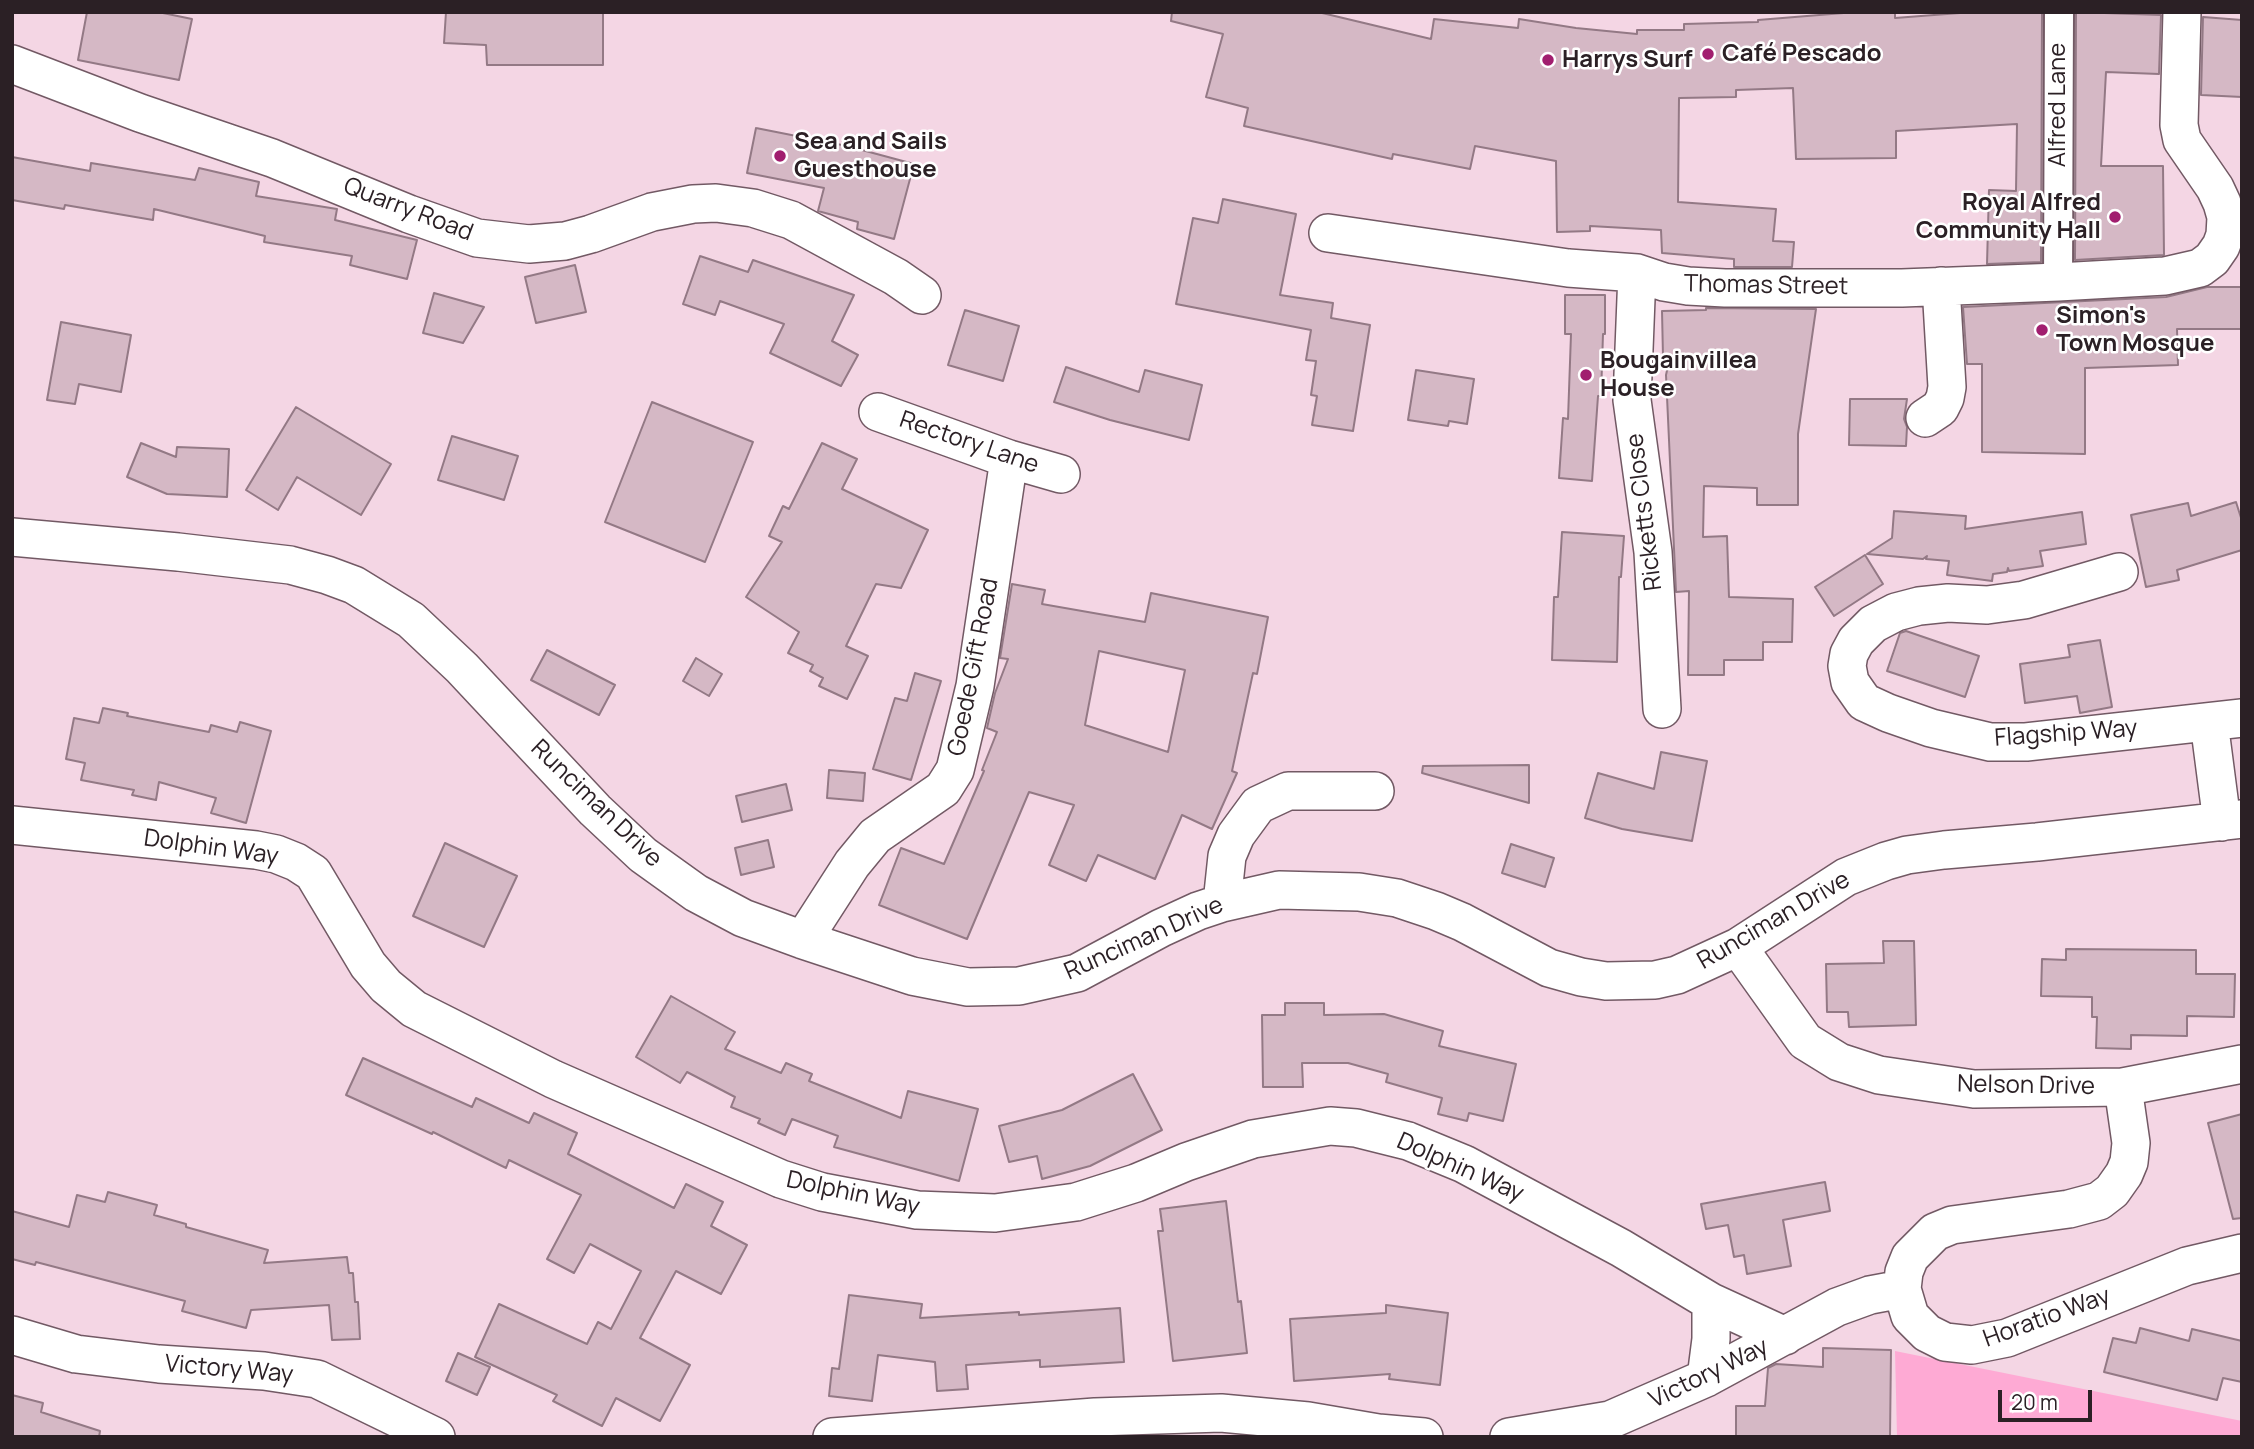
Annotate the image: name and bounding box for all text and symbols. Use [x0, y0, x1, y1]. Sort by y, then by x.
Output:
place label: Café Pescado [1722, 40, 1882, 68]
street label: Alfred Lane [2044, 43, 2072, 167]
place label: Harrys Surf [1562, 46, 1693, 74]
marker: Café Pescado [1700, 46, 1716, 62]
marker: Harrys Surf [1540, 52, 1556, 68]
place label: Sea and Sails Guesthouse [794, 128, 947, 184]
marker: Sea and Sails Guesthouse [772, 148, 788, 164]
street label: Quarry Road [339, 172, 477, 248]
place label: Royal Alfred Community Hall [1916, 189, 2101, 245]
marker: Royal Alfred Community Hall [2107, 209, 2123, 225]
street label: Thomas Street [1684, 270, 1848, 302]
place label: Simon's Town Mosque [2056, 302, 2214, 358]
marker: Simon's Town Mosque [2034, 322, 2050, 338]
place label: Bougainvillea House [1600, 347, 1757, 403]
marker: Bougainvillea House [1578, 367, 1594, 383]
street label: Rectory Lane [896, 406, 1042, 480]
street label: Ricketts Close [1621, 432, 1669, 592]
street label: Goede Gift Road [943, 576, 1005, 758]
street label: Flagship Way [1994, 715, 2138, 753]
street label: Runciman Drive [525, 734, 667, 874]
street label: Dolphin Way [142, 824, 280, 872]
street label: Runciman Drive [1693, 866, 1855, 976]
street label: Runciman Drive [1060, 891, 1228, 987]
street label: Nelson Drive [1957, 1070, 2095, 1102]
street label: Dolphin Way [1392, 1127, 1528, 1209]
street label: Dolphin Way [784, 1166, 922, 1222]
street label: Horatio Way [1980, 1282, 2114, 1354]
street label: Victory Way [1645, 1333, 1773, 1415]
street label: Victory Way [164, 1350, 294, 1390]
scale bar [2002, 1376, 2096, 1420]
text: 20 m [2011, 1388, 2058, 1416]

